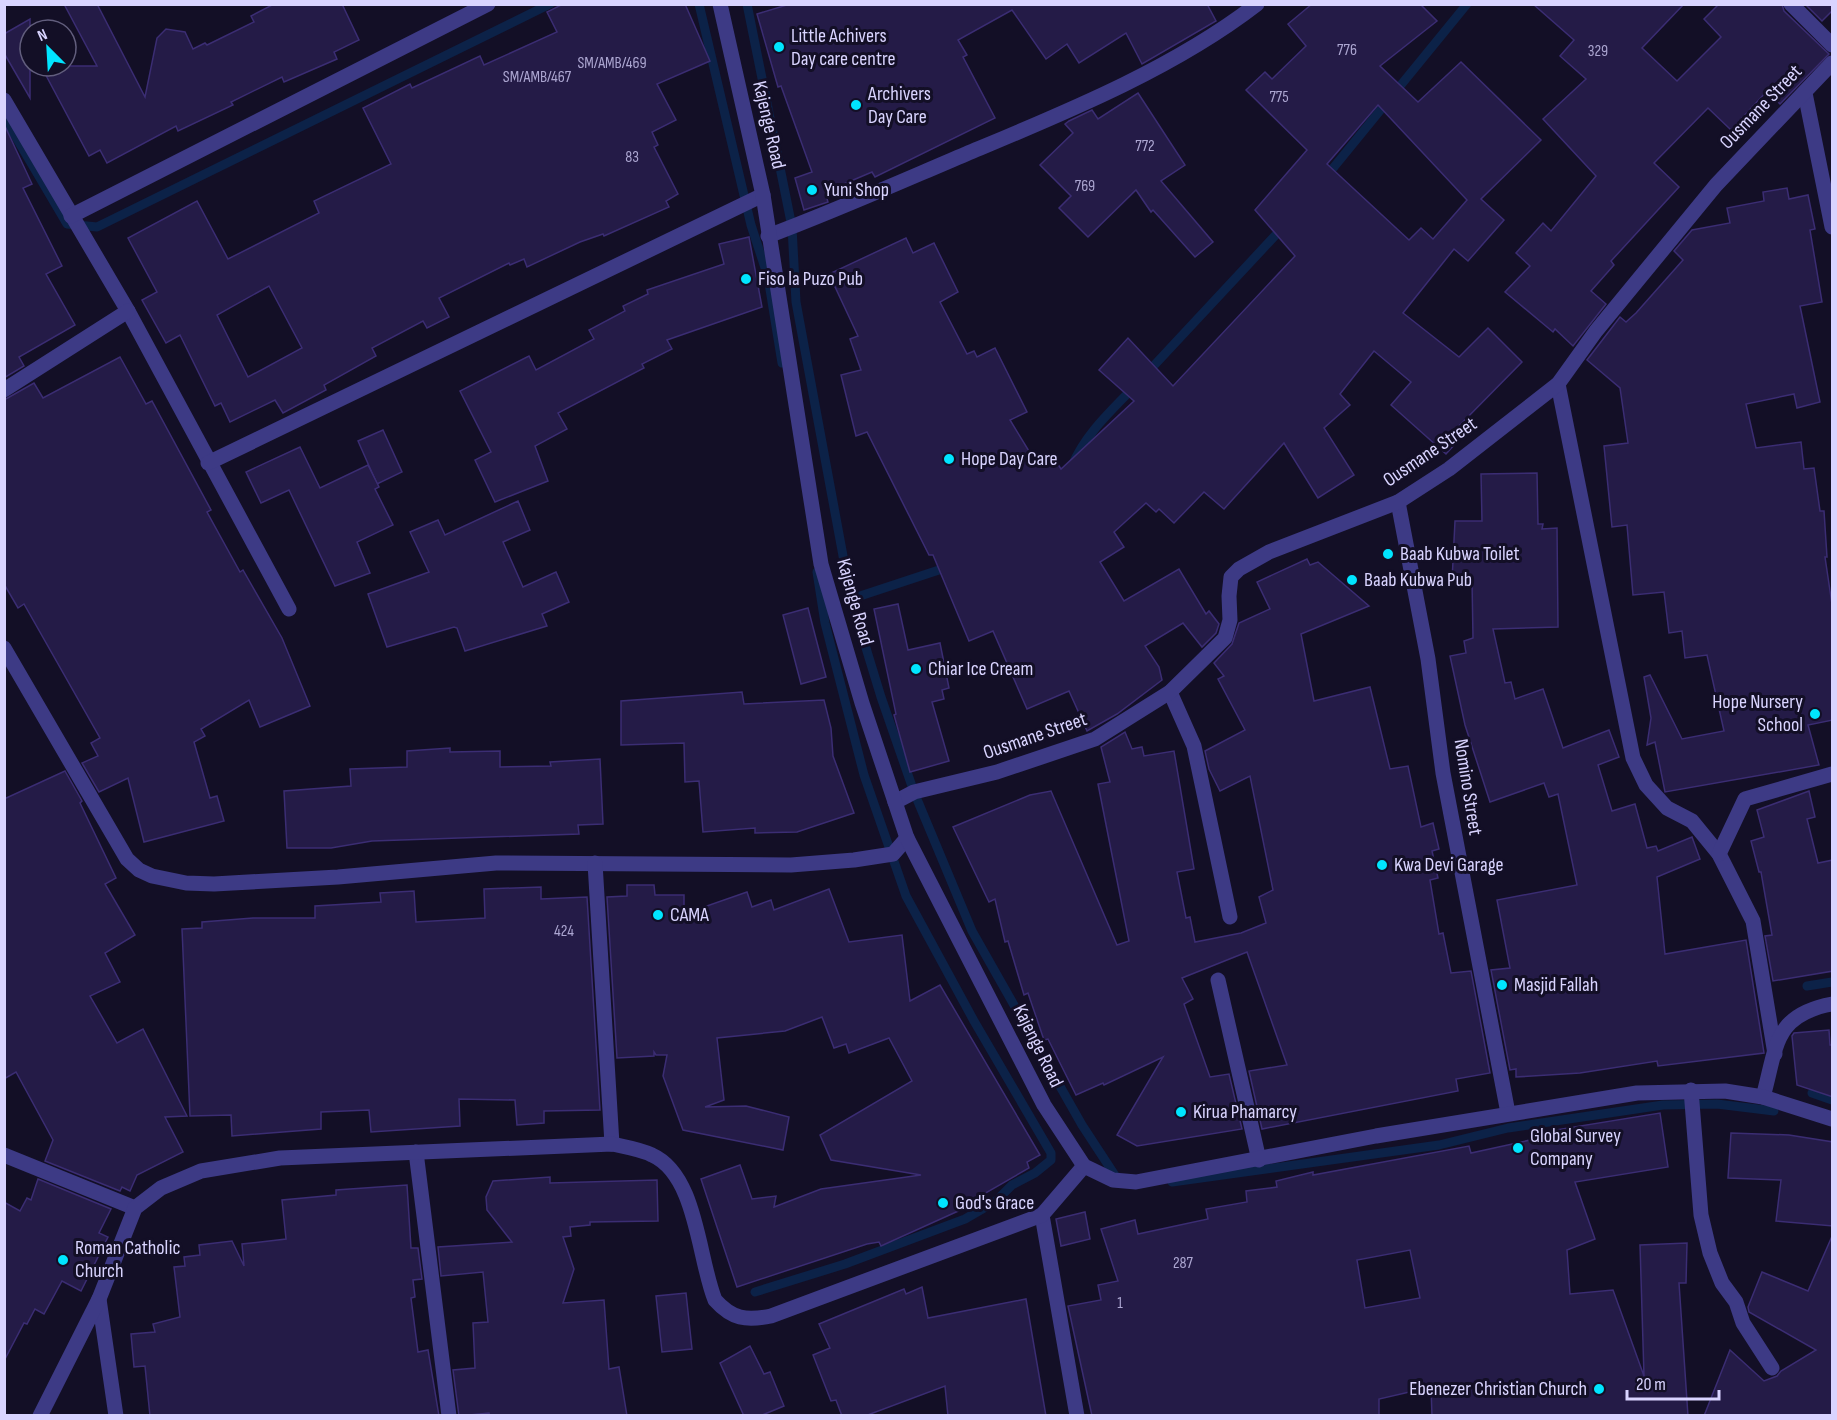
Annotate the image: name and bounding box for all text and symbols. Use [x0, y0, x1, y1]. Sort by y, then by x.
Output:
north arrow [18, 18, 78, 78]
place label: Little Achivers Day care centre [791, 24, 895, 71]
text: N [35, 25, 50, 46]
marker: Little Achivers Day care centre [772, 40, 786, 54]
house number: 776 [1337, 41, 1357, 60]
house number: 329 [1588, 42, 1608, 61]
house number: SM/AMB/469 [577, 54, 647, 73]
street label: Ousmane Street [1715, 60, 1807, 154]
house number: SM/AMB/467 [503, 68, 572, 87]
street label: Kajenge Road [747, 79, 791, 171]
place label: Archivers Day Care [867, 82, 931, 129]
house number: 775 [1269, 88, 1289, 107]
marker: Archivers Day Care [849, 98, 863, 112]
house number: 772 [1135, 137, 1155, 156]
house number: 83 [625, 148, 639, 167]
house number: 769 [1075, 177, 1095, 196]
place label: Yuni Shop [824, 178, 889, 202]
marker: Yuni Shop [805, 183, 819, 197]
place label: Fiso la Puzo Pub [758, 267, 863, 291]
marker: Fiso la Puzo Pub [739, 272, 753, 286]
street label: Ousmane Street [1379, 412, 1481, 492]
place label: Hope Day Care [961, 447, 1058, 471]
marker: Hope Day Care [942, 452, 956, 466]
place label: Baab Kubwa Toilet [1400, 542, 1520, 566]
marker: Baab Kubwa Toilet [1381, 547, 1395, 561]
street label: Kajenge Road [831, 556, 879, 648]
place label: Baab Kubwa Pub [1364, 568, 1472, 592]
marker: Baab Kubwa Pub [1345, 573, 1359, 587]
place label: Chiar Ice Cream [928, 657, 1033, 681]
marker: Chiar Ice Cream [909, 662, 923, 676]
place label: Hope Nursery School [1712, 690, 1803, 737]
street label: Ousmane Street [980, 707, 1090, 765]
marker: Hope Nursery School [1808, 707, 1822, 721]
street label: Nomino Street [1449, 737, 1487, 837]
place label: Kwa Devi Garage [1394, 853, 1504, 877]
marker: Kwa Devi Garage [1375, 858, 1389, 872]
place label: CAMA [670, 903, 709, 927]
marker: CAMA [651, 908, 665, 922]
house number: 424 [554, 922, 574, 941]
place label: Masjid Fallah [1514, 973, 1598, 997]
marker: Masjid Fallah [1495, 978, 1509, 992]
street label: Kajenge Road [1008, 1001, 1068, 1091]
place label: Kirua Phamarcy [1193, 1100, 1297, 1124]
marker: Kirua Phamarcy [1174, 1105, 1188, 1119]
place label: Global Survey Company [1530, 1124, 1621, 1171]
marker: Global Survey Company [1511, 1141, 1525, 1155]
place label: God's Grace [955, 1191, 1034, 1215]
marker: God's Grace [936, 1196, 950, 1210]
place label: Roman Catholic Church [75, 1236, 180, 1283]
marker: Roman Catholic Church [56, 1253, 70, 1267]
house number: 287 [1173, 1254, 1194, 1273]
house number: 1 [1117, 1294, 1123, 1313]
scale bar [1627, 1363, 1718, 1401]
text: 20 m [1636, 1374, 1666, 1395]
place label: Ebenezer Christian Church [1409, 1377, 1587, 1401]
marker: Ebenezer Christian Church [1592, 1382, 1606, 1396]

